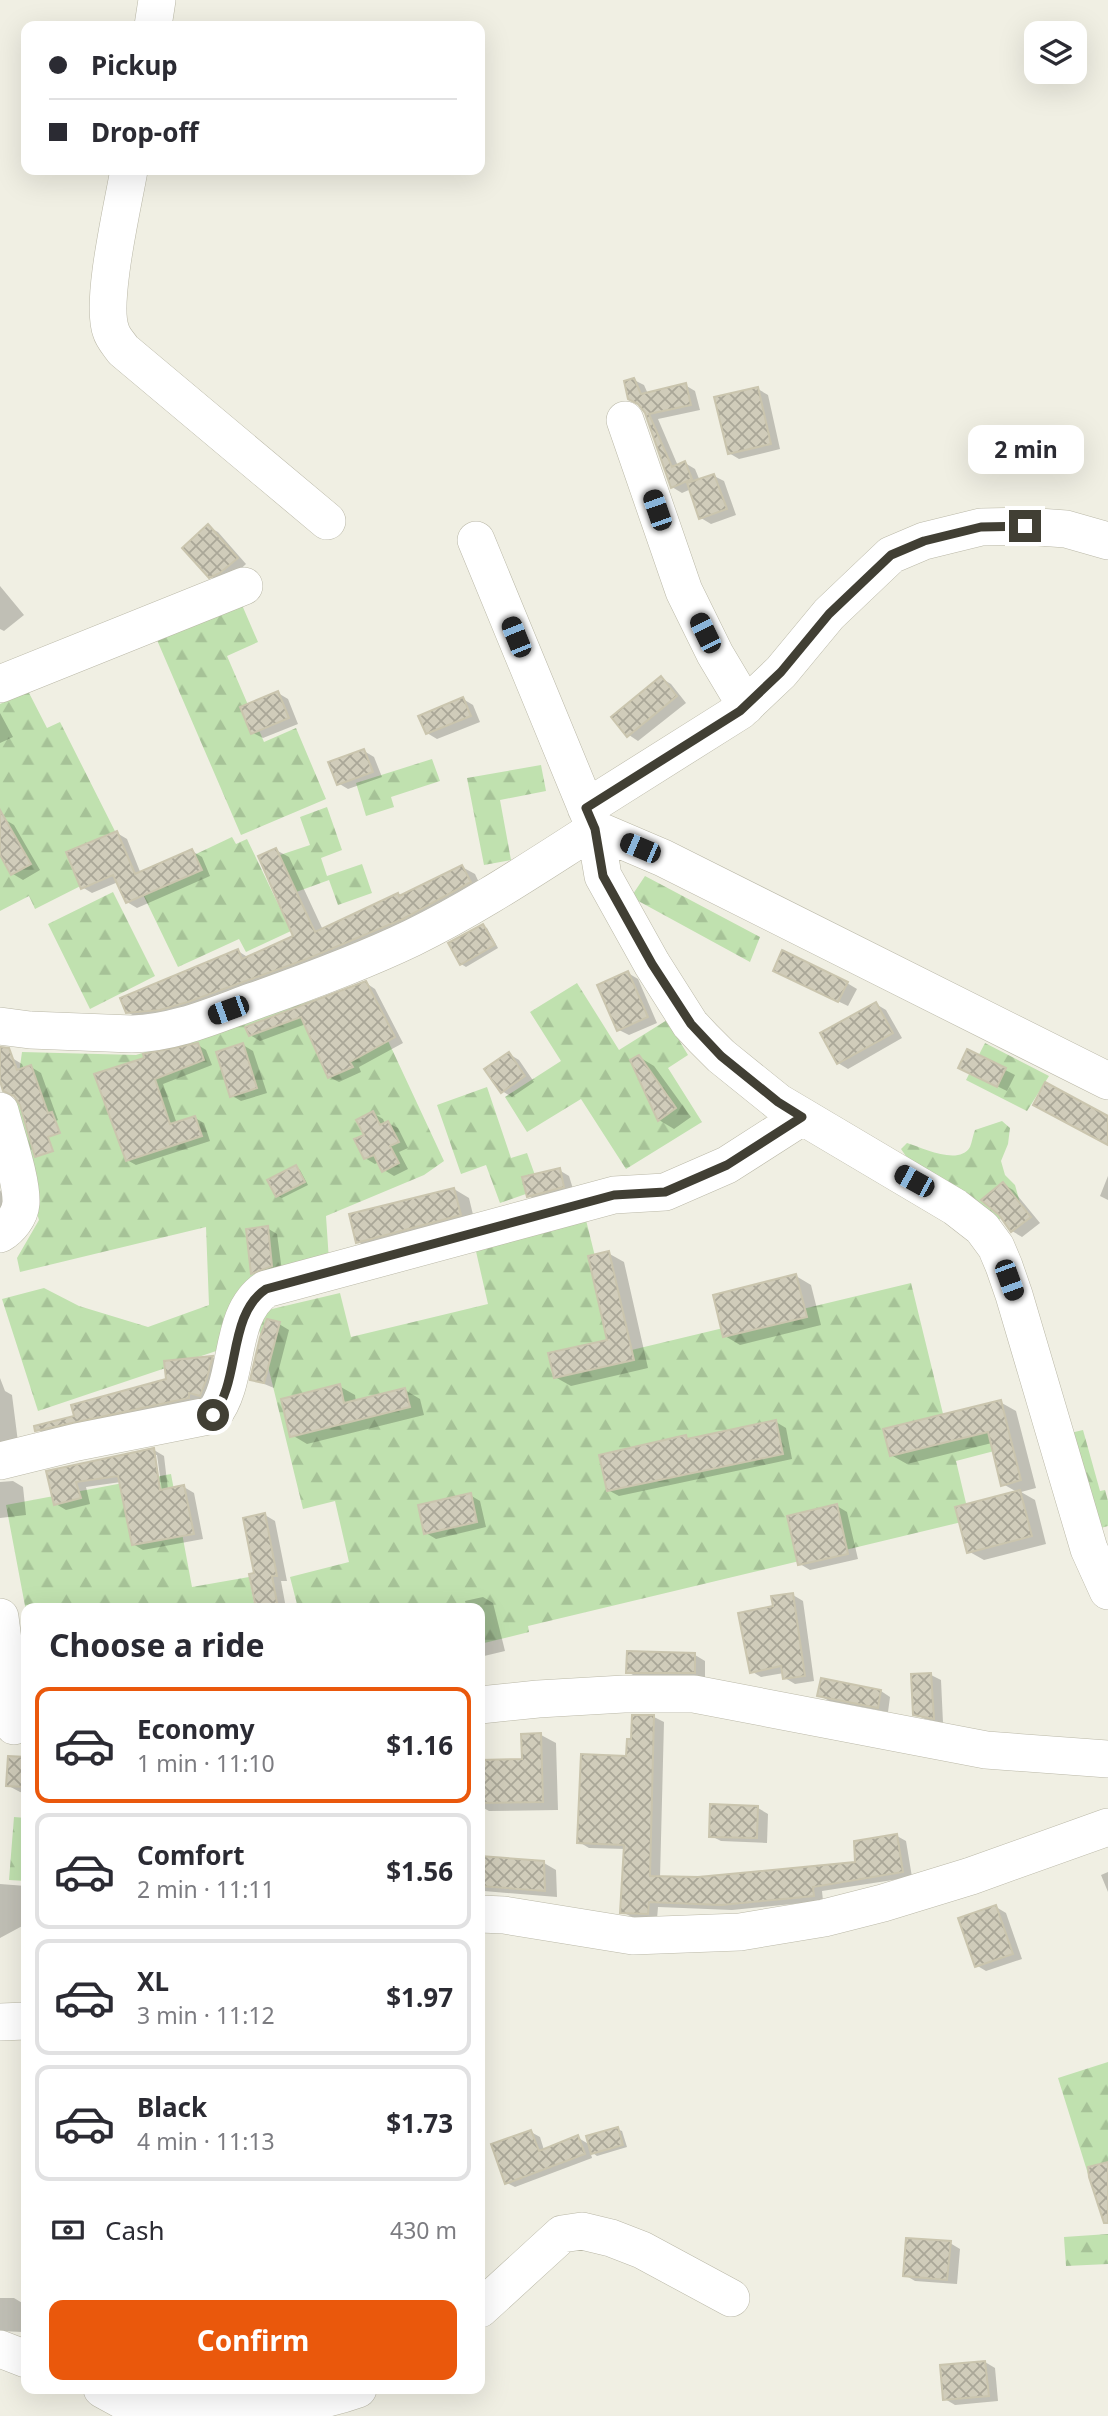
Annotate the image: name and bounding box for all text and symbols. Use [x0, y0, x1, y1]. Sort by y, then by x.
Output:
map controls [1024, 21, 1087, 84]
button: layers [1024, 21, 1087, 84]
text: Pickup [91, 47, 178, 83]
text: Drop-off [91, 114, 198, 150]
callout: 2 min [967, 424, 1083, 474]
text: 2 min [994, 433, 1058, 465]
car [641, 487, 674, 533]
route end [1009, 510, 1041, 542]
car [687, 610, 724, 656]
car [499, 614, 534, 660]
car [617, 830, 664, 866]
car [205, 993, 252, 1027]
car [891, 1162, 938, 1200]
car [992, 1257, 1027, 1303]
route start [197, 1399, 229, 1431]
text: Choose a ride [49, 1623, 265, 1666]
text: Economy [137, 1711, 255, 1747]
icon: car [53, 1714, 116, 1777]
text: $1.16 [386, 1727, 453, 1763]
text: 1 min · 11:10 [137, 1747, 275, 1779]
text: Comfort [137, 1837, 245, 1873]
icon: car [53, 1840, 116, 1903]
text: $1.56 [386, 1853, 453, 1889]
text: 2 min · 11:11 [137, 1873, 275, 1905]
text: XL [137, 1963, 169, 1999]
icon: car [53, 1966, 116, 2029]
text: $1.97 [386, 1979, 453, 2015]
text: 3 min · 11:12 [137, 1999, 275, 2031]
text: Black [137, 2089, 207, 2125]
icon: car [53, 2092, 116, 2155]
text: $1.73 [386, 2105, 453, 2141]
text: 4 min · 11:13 [137, 2125, 275, 2157]
icon: cash [49, 2211, 87, 2249]
text: Cash [105, 2212, 165, 2248]
text: 430 m [390, 2214, 457, 2246]
button: Confirm [49, 2300, 457, 2380]

